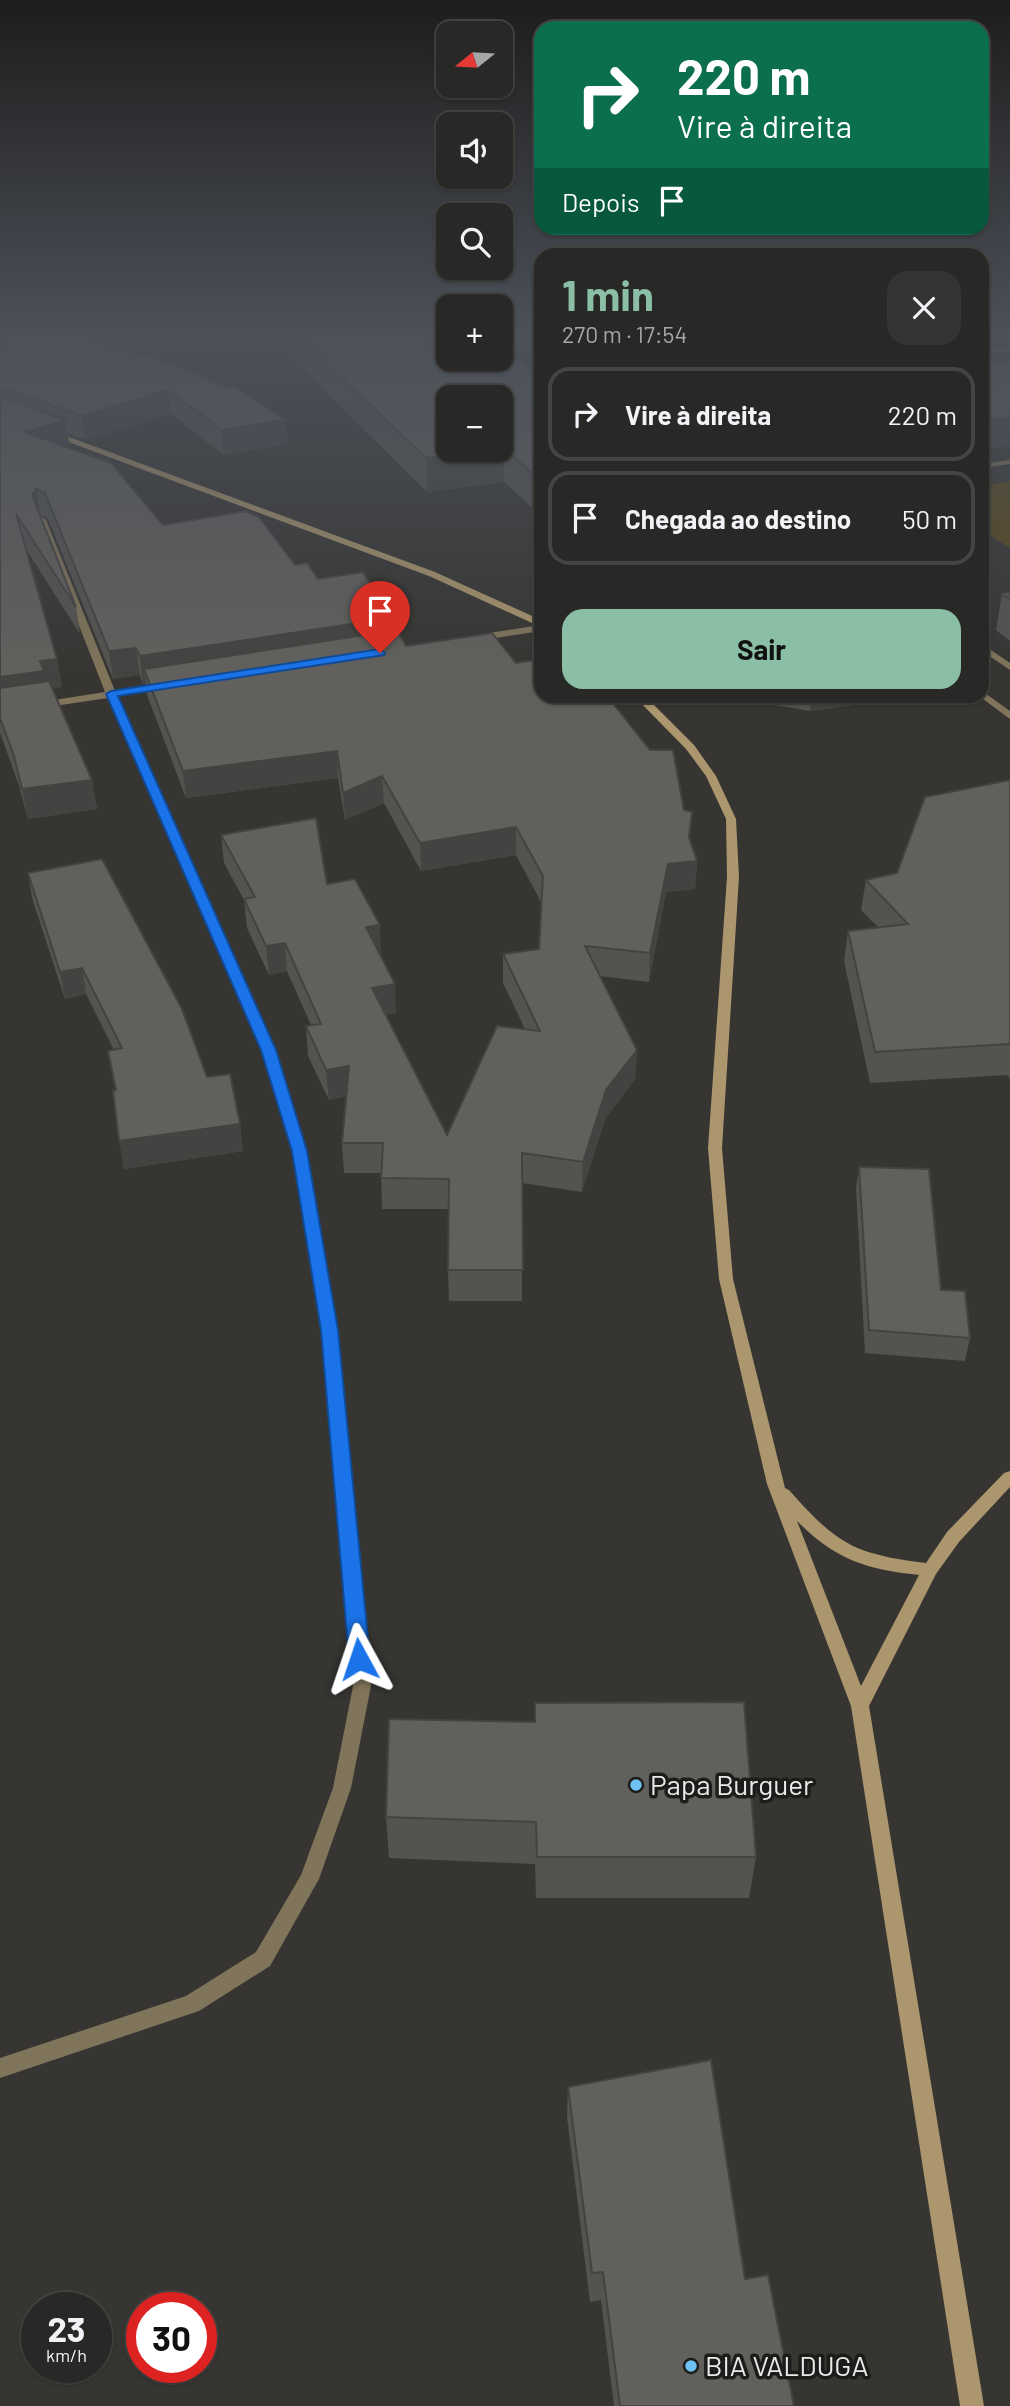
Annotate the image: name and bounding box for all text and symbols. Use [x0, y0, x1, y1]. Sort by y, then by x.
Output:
north arrow [436, 21, 513, 98]
map controls [436, 21, 513, 462]
text: 220 m [677, 46, 811, 105]
icon: right [562, 49, 653, 140]
text: Vire à direita [677, 106, 852, 144]
button: sound [436, 112, 513, 189]
icon: arrive [653, 182, 691, 220]
text: Depois [562, 186, 639, 217]
button: search [436, 203, 513, 280]
text: 1 min [562, 269, 654, 319]
button: close [887, 271, 961, 345]
button: + [436, 294, 513, 371]
text: 270 m · 17:54 [562, 320, 687, 348]
button: − [436, 385, 513, 462]
icon: right [566, 395, 604, 433]
text: Vire à direita [625, 399, 771, 430]
text: 220 m [888, 399, 957, 430]
icon: arrive [566, 499, 604, 537]
text: Chegada ao destino [625, 503, 851, 534]
text: 50 m [902, 503, 957, 534]
pin [350, 581, 410, 653]
icon: arrive [361, 592, 399, 630]
button: Sair [562, 609, 961, 689]
position arrow [322, 1622, 396, 1696]
place label: Papa Burguer [650, 1767, 813, 1801]
marker: Papa Burguer [628, 1777, 644, 1793]
speed limit sign: 30 [126, 2292, 217, 2383]
text: 23 [47, 2307, 86, 2349]
text: km/h [46, 2344, 87, 2366]
place label: BIA VALDUGA [705, 2348, 868, 2382]
marker: BIA VALDUGA [683, 2358, 699, 2374]

